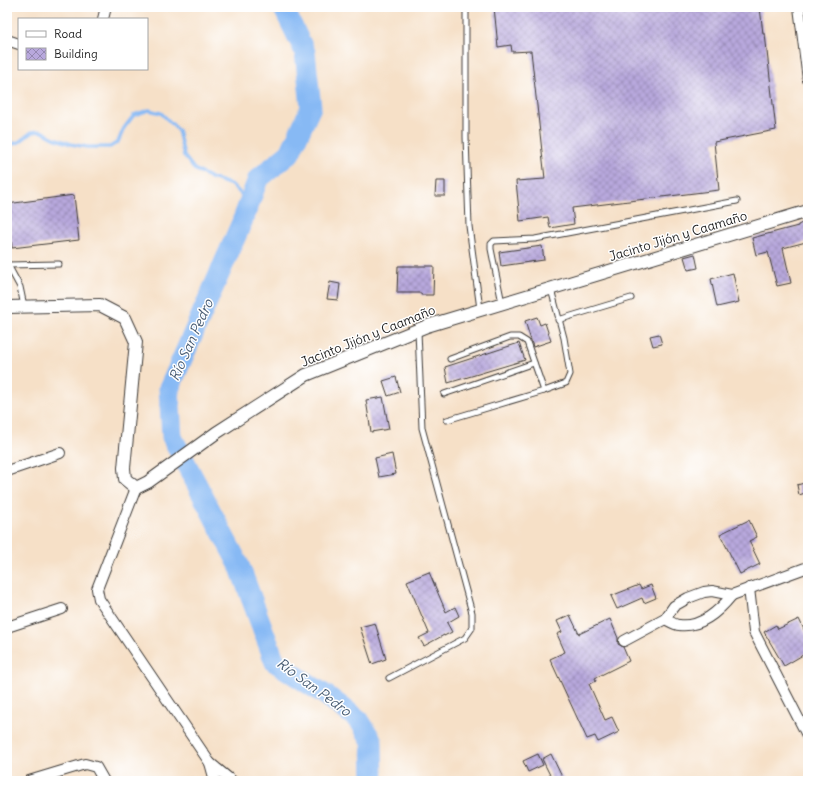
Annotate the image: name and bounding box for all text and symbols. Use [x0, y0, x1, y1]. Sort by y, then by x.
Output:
legend [18, 18, 148, 70]
text: Road [54, 26, 82, 41]
text: Building [54, 46, 98, 61]
street label: Jacinto Jijón y Caamaño [607, 207, 749, 265]
water label: Río San Pedro [165, 295, 217, 384]
street label: Jacinto Jijón y Caamaño [298, 301, 438, 371]
water label: Río San Pedro [273, 654, 356, 721]

